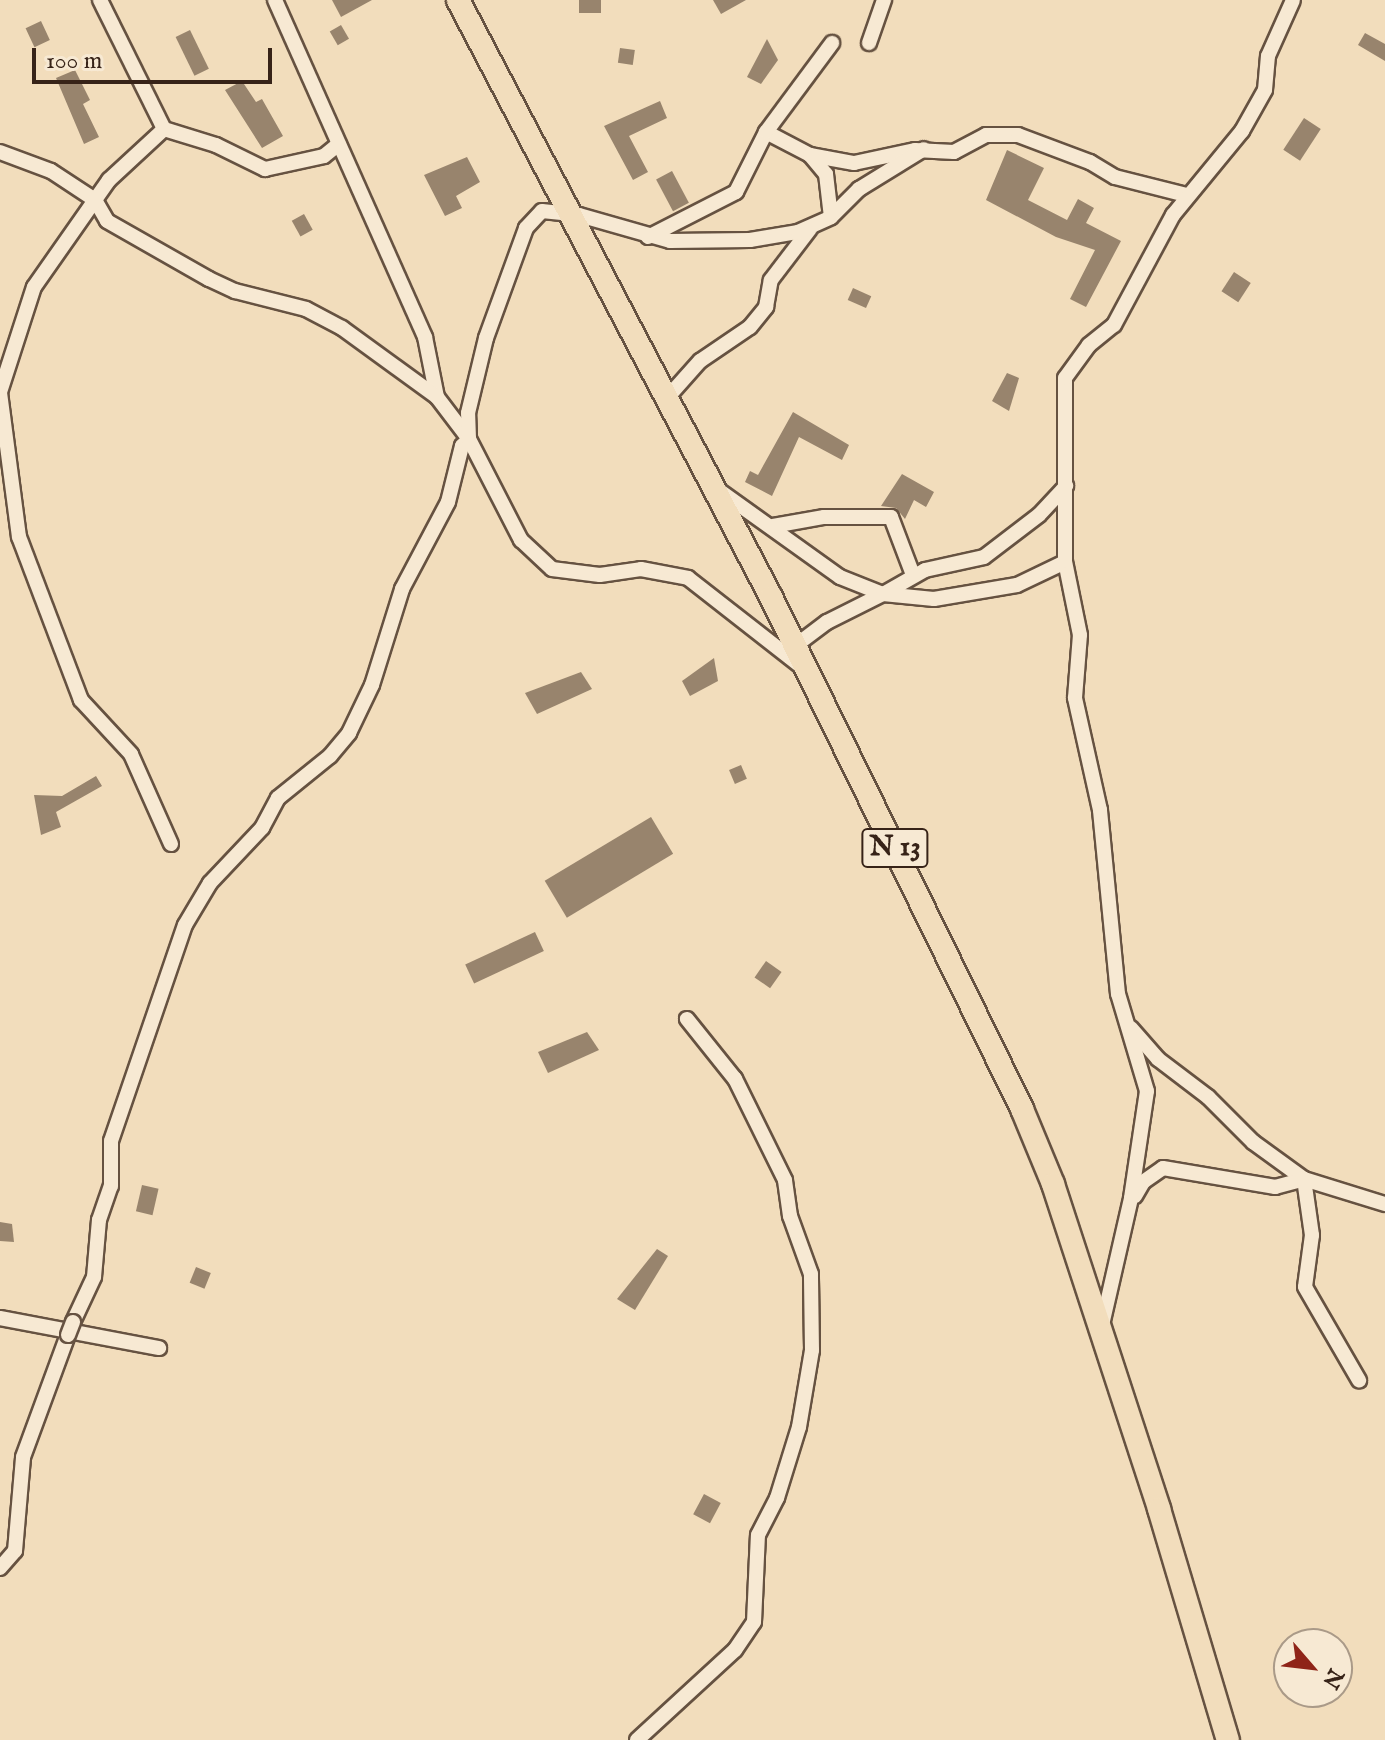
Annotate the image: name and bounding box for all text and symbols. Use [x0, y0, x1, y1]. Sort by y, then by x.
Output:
scale bar [36, 32, 276, 82]
text: 100 m [46, 46, 102, 77]
road number: N 13 [861, 824, 929, 872]
north arrow [1273, 1628, 1353, 1708]
text: N [1316, 1663, 1349, 1693]

